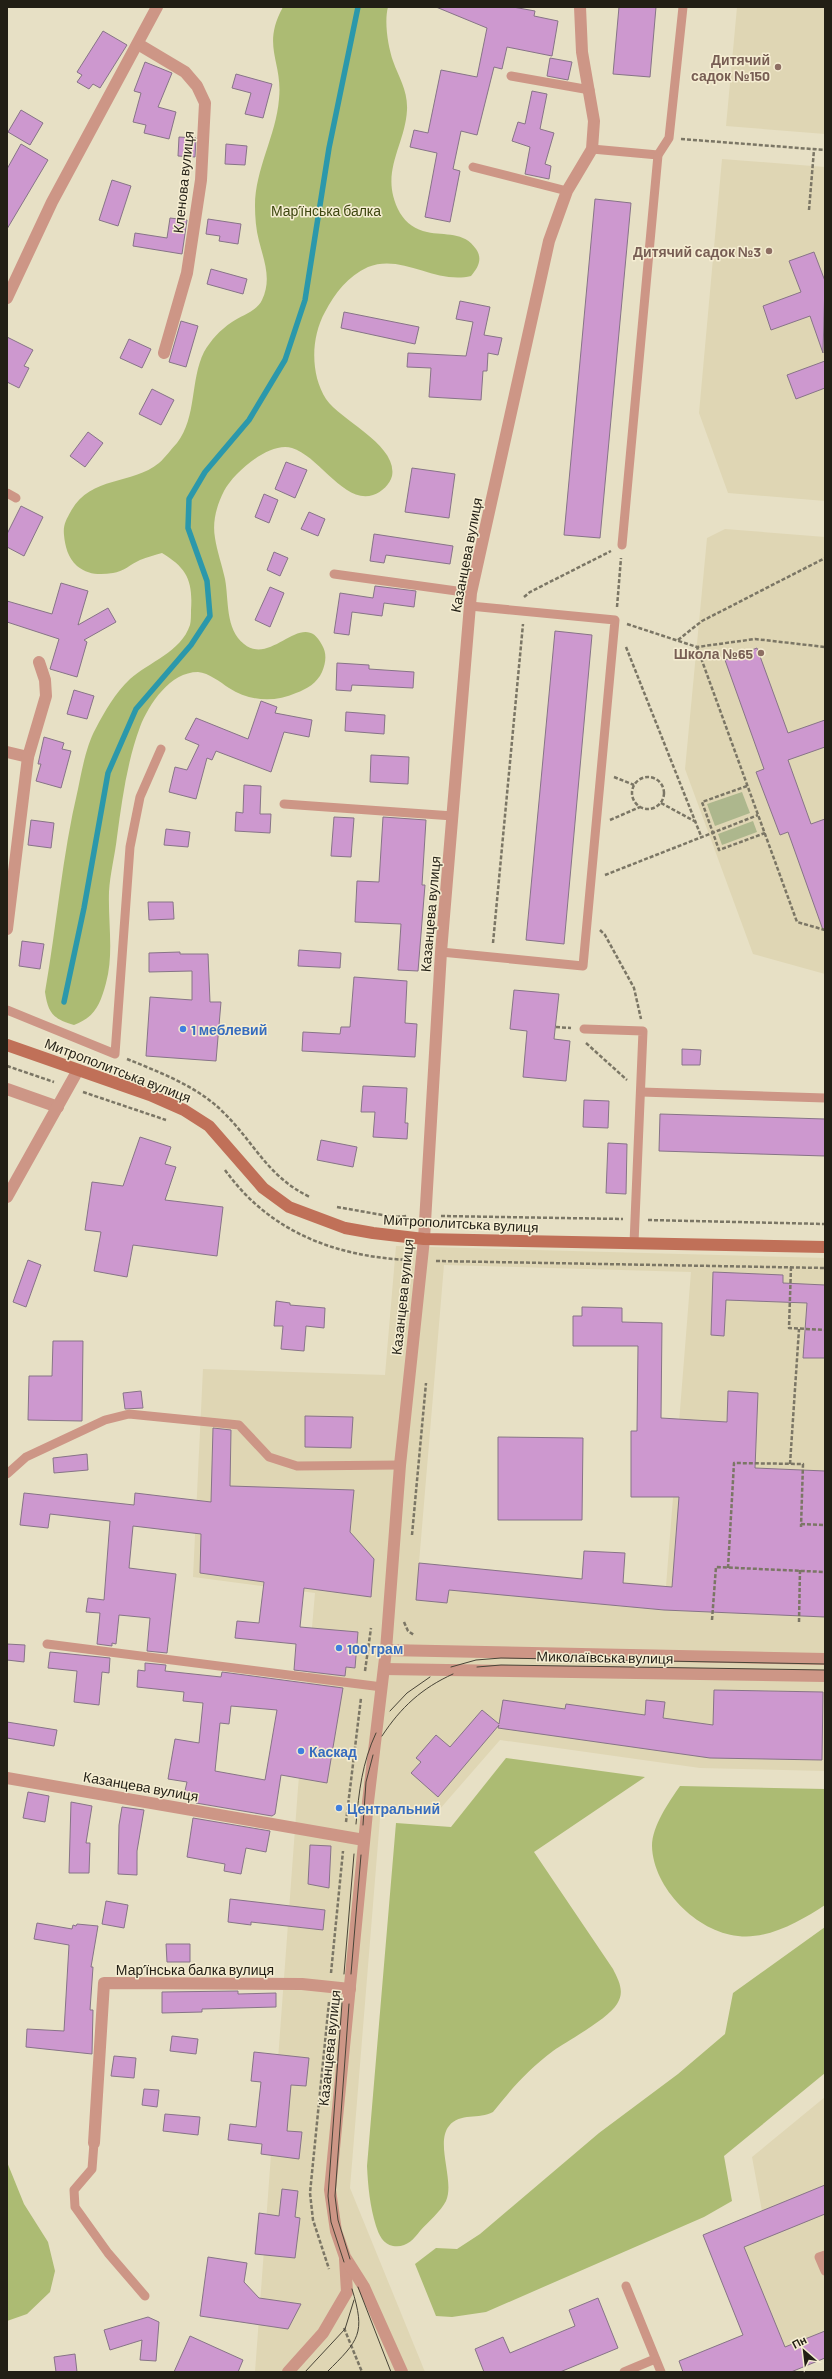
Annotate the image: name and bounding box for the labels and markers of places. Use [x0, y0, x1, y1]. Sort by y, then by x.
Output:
place label: Дитячий садок №150 [691, 51, 770, 84]
marker: Дитячий садок №150 [773, 62, 783, 72]
place label: Дитячий садок №3 [633, 243, 761, 260]
marker: Дитячий садок №3 [764, 246, 774, 256]
place label: Школа №65 [674, 645, 753, 662]
marker: Школа №65 [756, 648, 766, 658]
place label: 1 меблевий [191, 1021, 267, 1038]
marker: 1 меблевий [178, 1024, 188, 1034]
place label: 100 грам [347, 1640, 403, 1657]
marker: 100 грам [334, 1643, 344, 1653]
place label: Каскад [309, 1743, 357, 1760]
marker: Каскад [296, 1746, 306, 1756]
place label: Центральний [347, 1800, 440, 1817]
marker: Центральний [334, 1803, 344, 1813]

